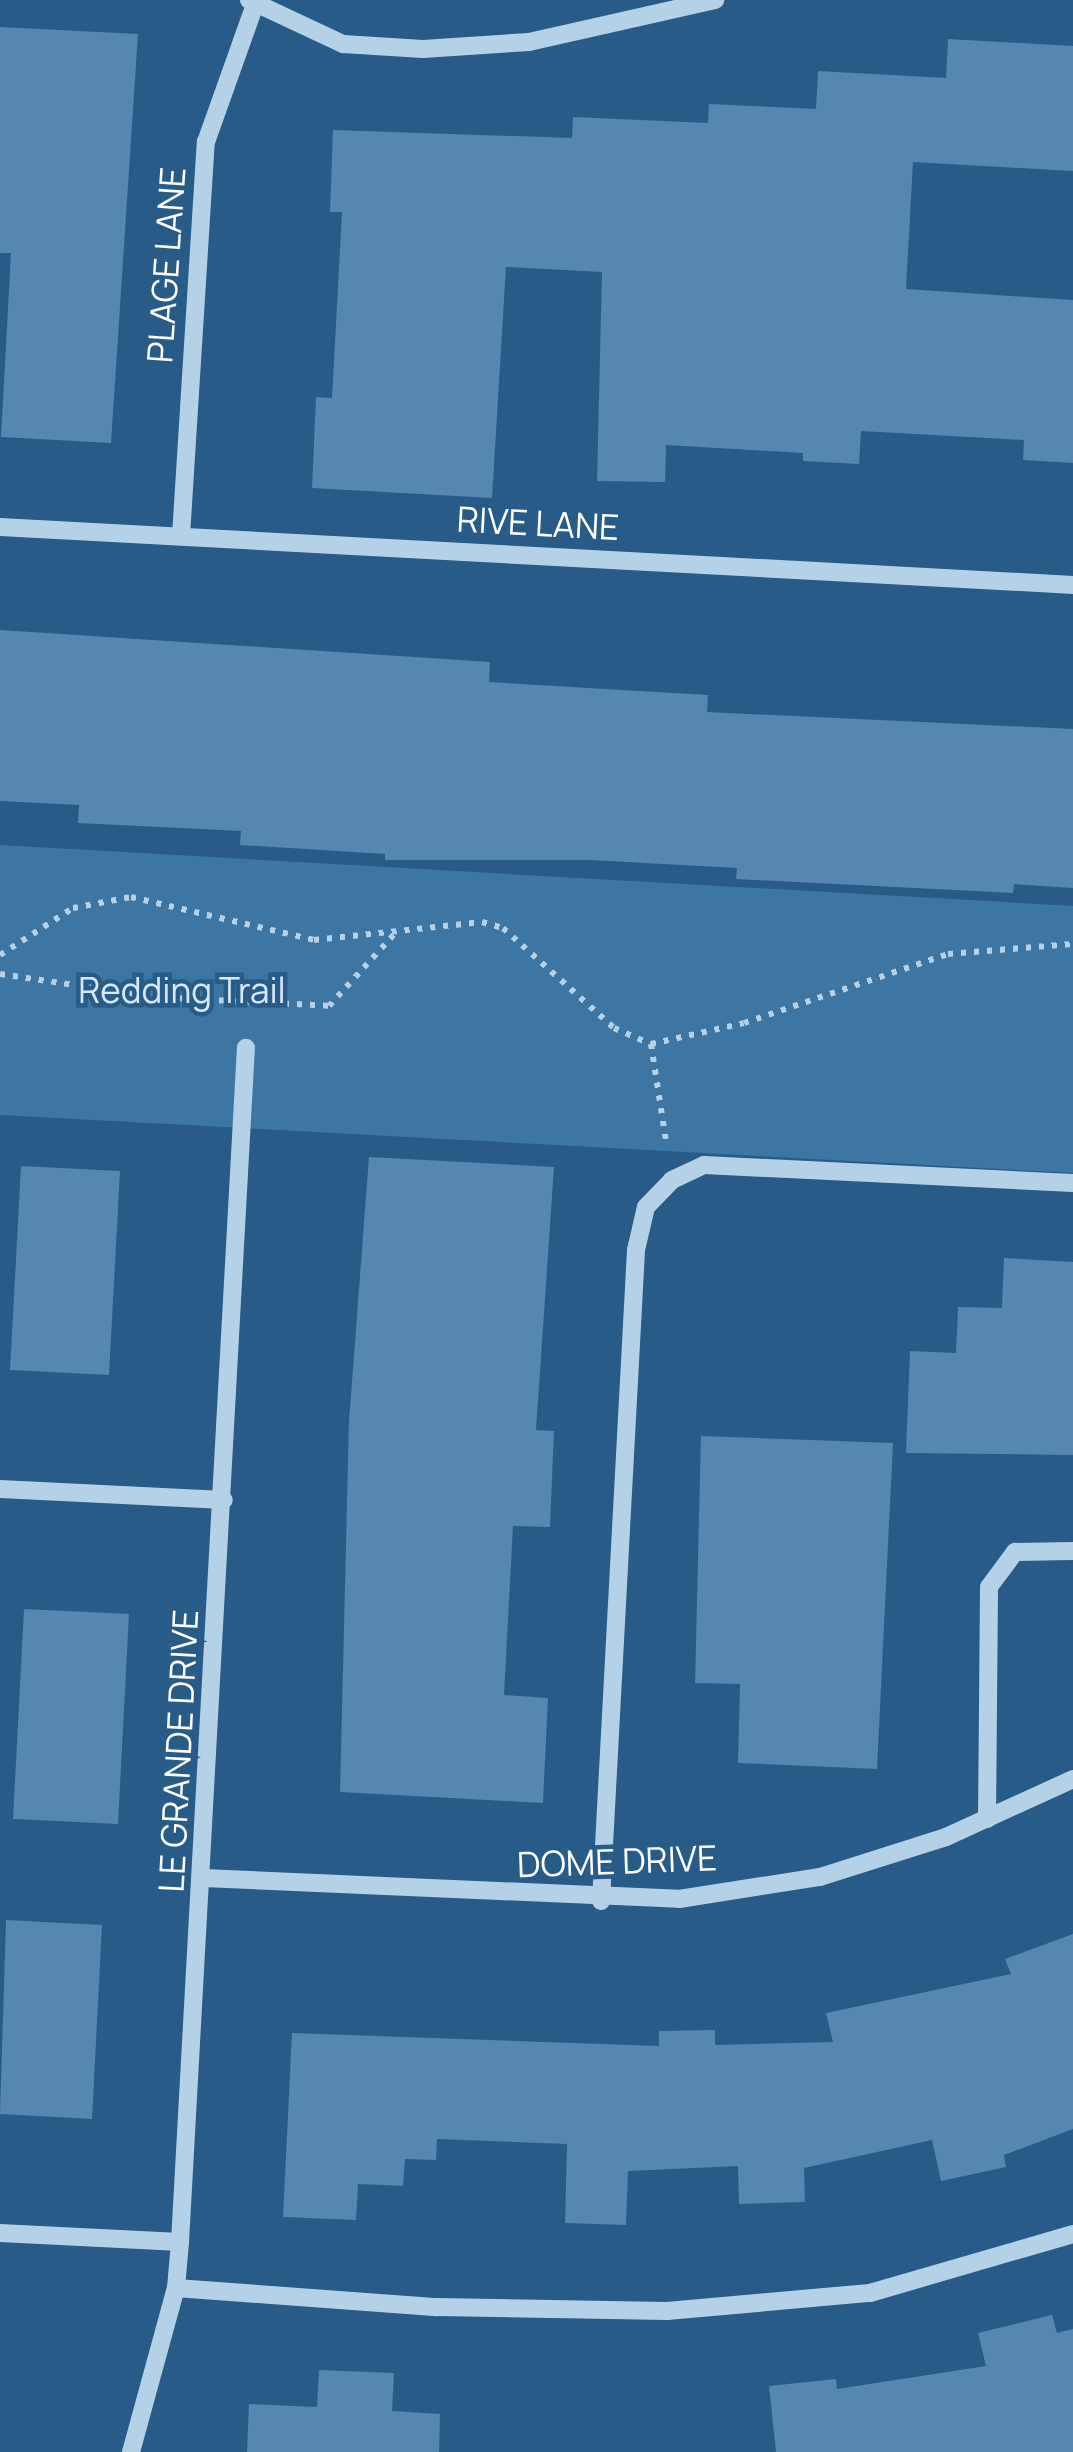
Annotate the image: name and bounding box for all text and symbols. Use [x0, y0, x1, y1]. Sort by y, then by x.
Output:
street label: PLAGE LANE [138, 166, 194, 364]
street label: RIVE LANE [456, 498, 620, 548]
park label: Redding Trail [78, 969, 286, 1011]
street label: LE GRANDE DRIVE [150, 1609, 206, 1893]
street label: DOME DRIVE [516, 1837, 718, 1885]

